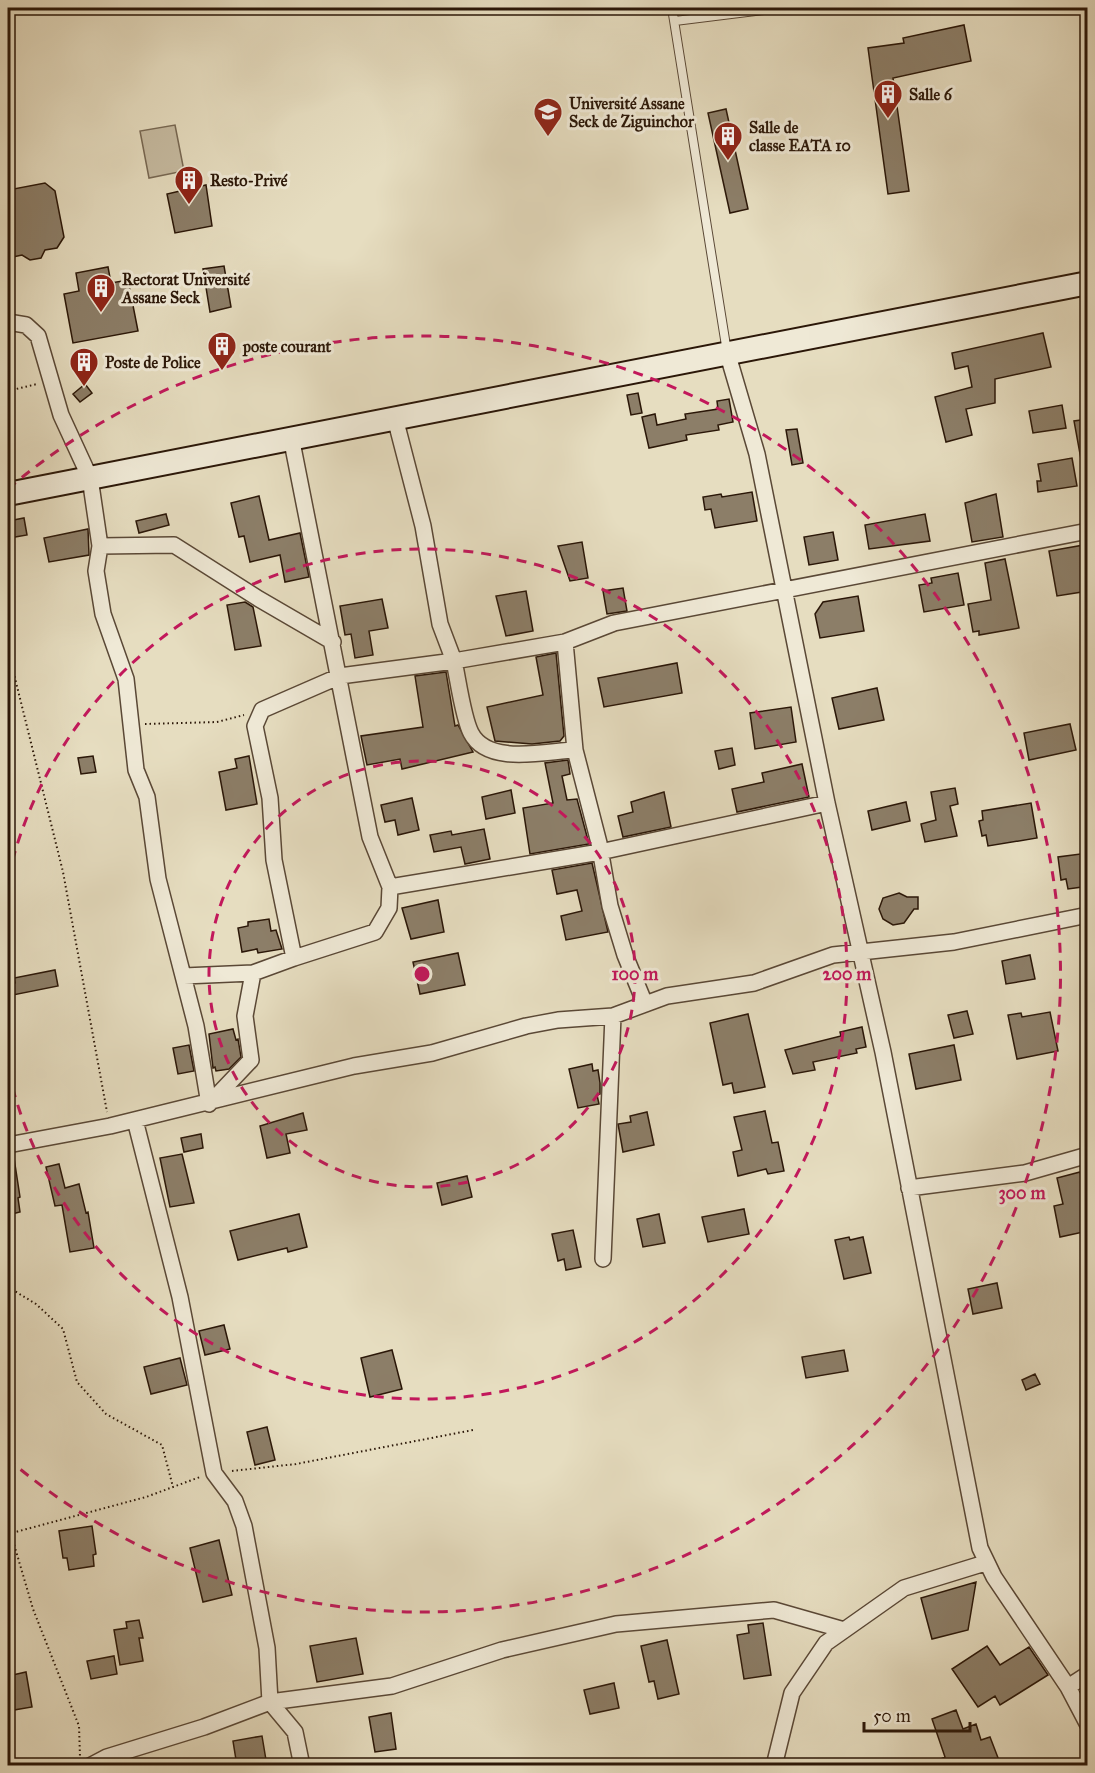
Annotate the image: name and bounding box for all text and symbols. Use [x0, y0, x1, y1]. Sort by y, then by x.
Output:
building icon: Salle 6 [872, 78, 904, 120]
place label: Salle 6 [909, 85, 953, 104]
place label: Université Assane Seck de Ziguinchor [569, 94, 695, 132]
school or university icon: Université Assane Seck de Ziguinchor [532, 96, 564, 138]
place label: Salle de classe EATA 10 [749, 118, 851, 155]
building icon: Salle de classe EATA 10 [712, 120, 744, 162]
building icon: Resto-Privé [173, 164, 205, 206]
place label: Resto-Privé [210, 171, 288, 190]
place label: Rectorat Université Assane Seck [121, 270, 250, 307]
building icon: Rectorat Université Assane Seck [85, 272, 117, 314]
building icon: poste courant [206, 330, 238, 372]
place label: poste courant [242, 337, 332, 357]
building icon: Poste de Police [68, 346, 100, 388]
place label: Poste de Police [105, 353, 201, 372]
text: 100 m [612, 963, 659, 985]
text: 200 m [823, 963, 872, 985]
centre of rings [412, 964, 432, 984]
text: 300 m [998, 1182, 1046, 1205]
scale bar [864, 1695, 970, 1733]
text: 50 m [873, 1705, 911, 1727]

